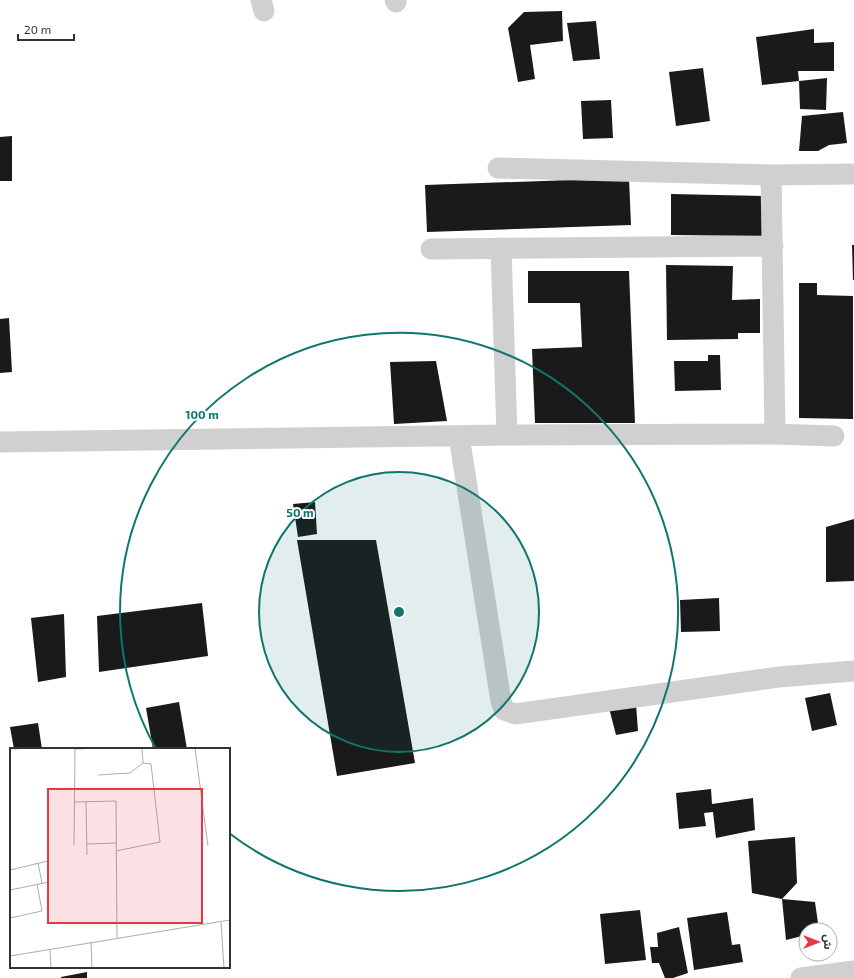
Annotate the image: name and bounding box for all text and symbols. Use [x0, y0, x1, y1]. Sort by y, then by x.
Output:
scale bar [18, 16, 74, 42]
text: 20 m [24, 22, 51, 36]
text: 100 m [185, 407, 219, 421]
text: 50 m [286, 505, 314, 519]
centre of rings [392, 605, 406, 619]
inset map [10, 748, 230, 968]
north arrow [798, 922, 838, 962]
text: ش [821, 934, 835, 950]

